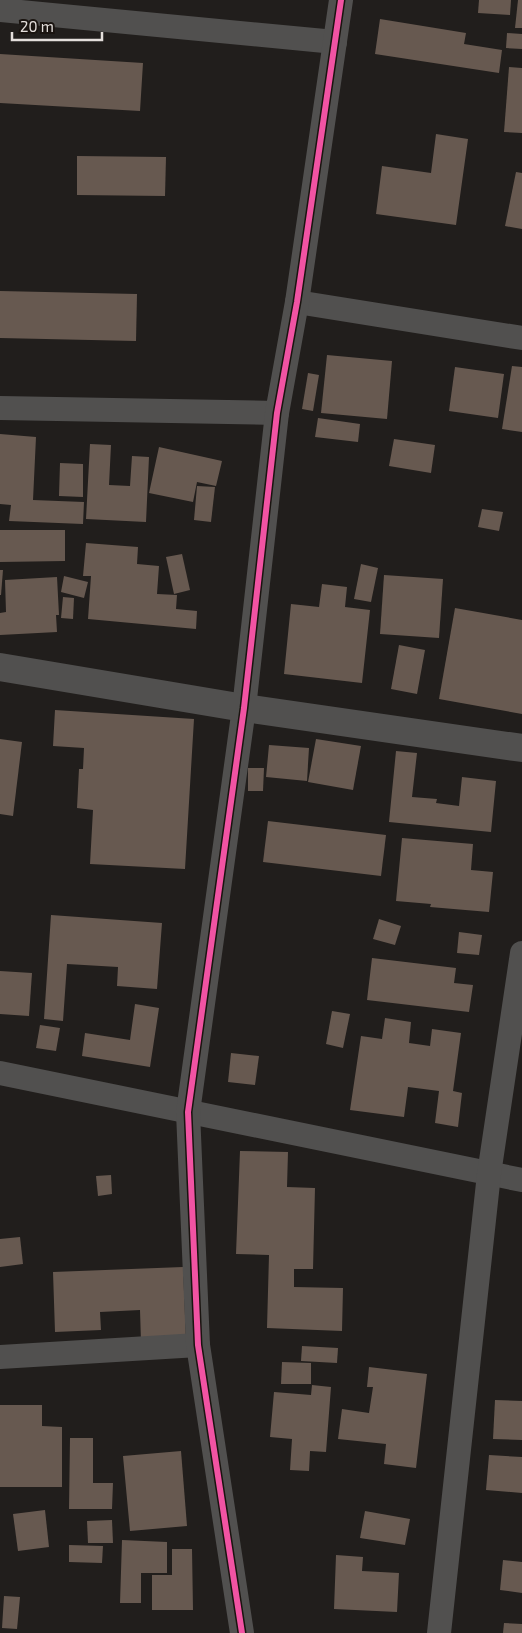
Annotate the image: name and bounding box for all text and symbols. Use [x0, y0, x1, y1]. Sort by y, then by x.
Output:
scale bar [12, 10, 102, 42]
text: 20 m [20, 17, 54, 35]

